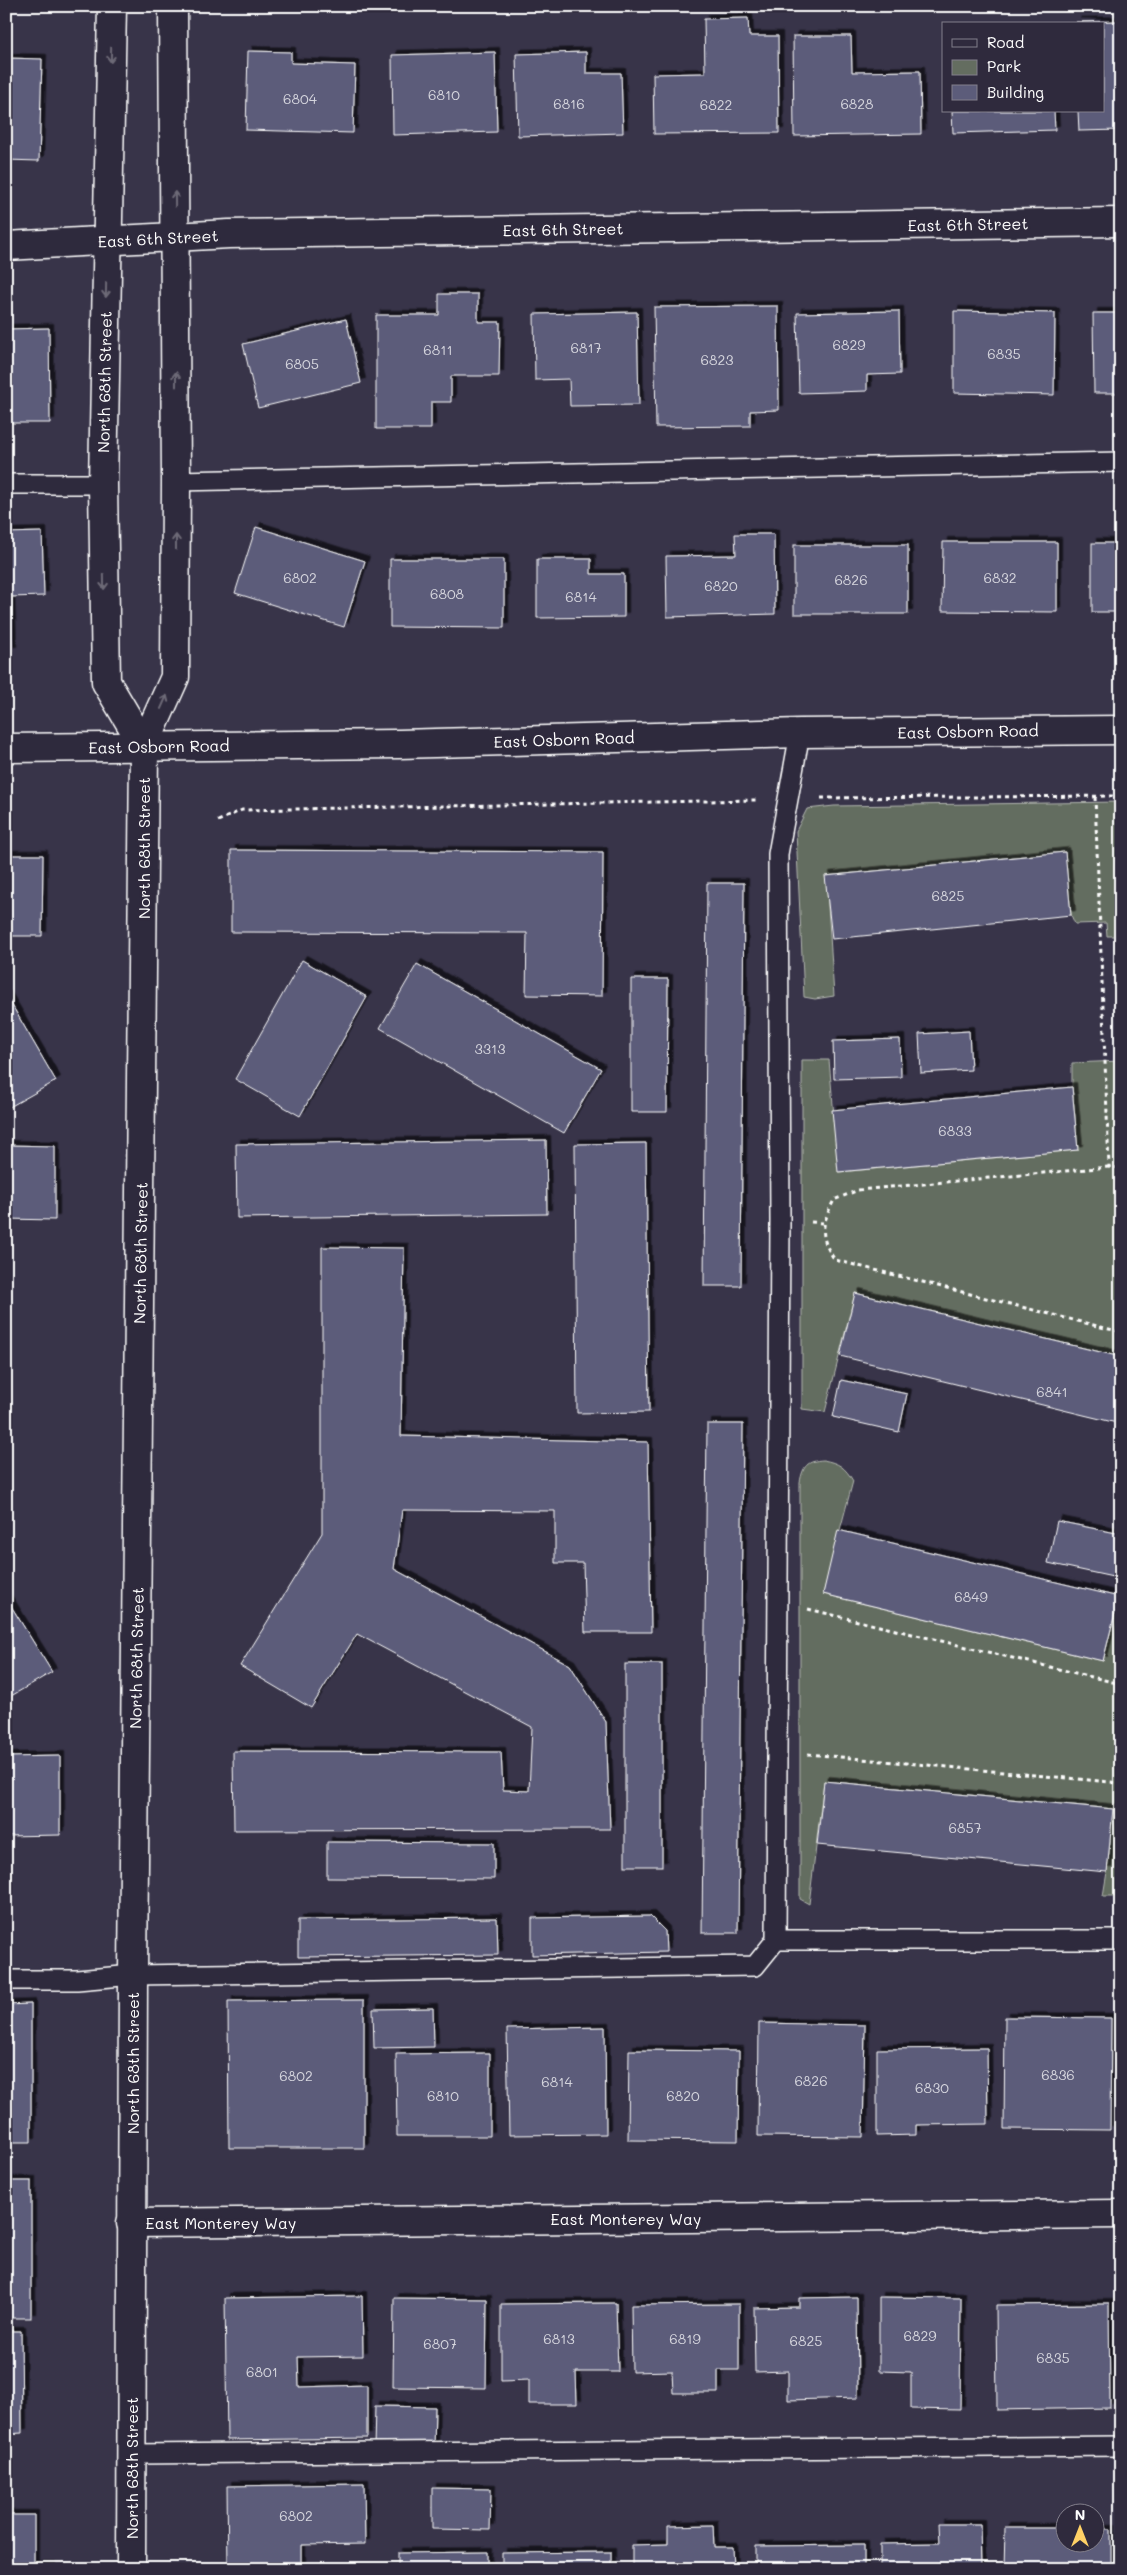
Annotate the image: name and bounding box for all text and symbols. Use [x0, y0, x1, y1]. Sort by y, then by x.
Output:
legend [942, 22, 1104, 112]
text: Road [987, 32, 1024, 52]
one-way arrow [106, 46, 116, 63]
text: Park [987, 56, 1021, 76]
text: Building [987, 82, 1044, 102]
house number: 6810 [428, 85, 460, 104]
house number: 6804 [283, 89, 318, 108]
house number: 6816 [553, 94, 585, 113]
house number: 6828 [840, 94, 874, 113]
house number: 6822 [700, 95, 732, 114]
one-way arrow [170, 191, 180, 208]
street label: East 6th Street [907, 212, 1029, 236]
street label: East 6th Street [502, 217, 624, 241]
street label: East 6th Street [97, 224, 219, 252]
one-way arrow [101, 281, 111, 297]
street label: North 68th Street [92, 311, 116, 453]
house number: 6829 [833, 335, 866, 354]
house number: 6817 [571, 338, 602, 357]
house number: 6811 [423, 340, 453, 359]
house number: 6835 [987, 344, 1021, 363]
house number: 6823 [701, 350, 733, 369]
house number: 6805 [285, 354, 319, 373]
one-way arrow [171, 371, 181, 388]
one-way arrow [171, 534, 181, 550]
house number: 6802 [283, 568, 317, 587]
house number: 6832 [984, 568, 1016, 587]
house number: 6826 [834, 570, 868, 589]
one-way arrow [99, 574, 109, 590]
house number: 6820 [704, 576, 738, 595]
house number: 6808 [430, 584, 464, 603]
house number: 6814 [565, 587, 597, 606]
one-way arrow [159, 695, 169, 710]
street label: East Osborn Road [897, 719, 1039, 743]
street label: East Osborn Road [493, 726, 635, 752]
street label: East Osborn Road [88, 734, 230, 758]
street label: North 68th Street [133, 777, 154, 919]
house number: 6825 [932, 886, 964, 905]
house number: 3313 [475, 1039, 505, 1058]
house number: 6833 [938, 1121, 972, 1140]
street label: North 68th Street [128, 1182, 152, 1324]
house number: 6841 [1036, 1382, 1068, 1401]
street label: North 68th Street [124, 1587, 148, 1729]
house number: 6849 [954, 1587, 988, 1606]
house number: 6857 [949, 1818, 982, 1837]
street label: North 68th Street [122, 1992, 143, 2134]
house number: 6836 [1041, 2065, 1075, 2084]
house number: 6802 [279, 2066, 313, 2085]
house number: 6826 [794, 2071, 828, 2090]
house number: 6814 [541, 2072, 573, 2091]
house number: 6830 [915, 2078, 949, 2097]
house number: 6810 [427, 2086, 459, 2105]
house number: 6820 [666, 2086, 700, 2105]
street label: East Monterey Way [551, 2208, 701, 2229]
street label: East Monterey Way [146, 2212, 296, 2233]
house number: 6829 [904, 2326, 937, 2345]
house number: 6813 [543, 2329, 575, 2348]
house number: 6819 [669, 2329, 701, 2348]
house number: 6825 [790, 2331, 822, 2350]
house number: 6807 [423, 2334, 457, 2353]
house number: 6835 [1036, 2348, 1070, 2367]
house number: 6801 [246, 2362, 278, 2381]
street label: North 68th Street [121, 2397, 142, 2539]
north arrow [1054, 2502, 1104, 2552]
text: N [1075, 2505, 1085, 2524]
house number: 6802 [279, 2506, 313, 2525]

